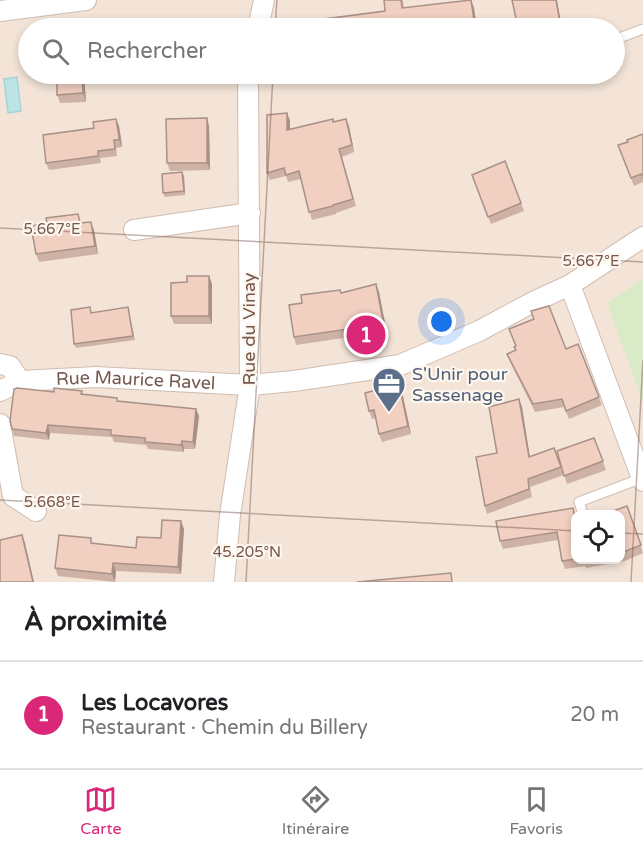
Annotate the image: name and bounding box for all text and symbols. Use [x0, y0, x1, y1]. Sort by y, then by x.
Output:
search box [18, 18, 625, 84]
icon: search [39, 35, 72, 68]
text: Rechercher [87, 38, 207, 64]
text: 5.667°E [24, 220, 80, 238]
text: 5.667°E [563, 252, 619, 270]
street label: Rue du Vinay [238, 272, 260, 386]
your location [427, 307, 456, 336]
pin: 1 [346, 312, 386, 358]
place label: S'Unir pour Sassenage [412, 363, 508, 406]
street label: Rue Maurice Ravel [55, 366, 216, 394]
office icon: S'Unir pour Sassenage [371, 366, 407, 413]
text: 5.668°E [24, 493, 80, 511]
map controls [571, 510, 625, 564]
button: locate [571, 510, 625, 564]
text: 45.205°N [213, 543, 281, 561]
text: À proximité [24, 606, 167, 637]
text: Les Locavores [81, 690, 228, 716]
text: 1 [37, 703, 50, 727]
text: 20 m [570, 703, 619, 727]
text: Restaurant · Chemin du Billery [81, 716, 368, 740]
tab: Carte [80, 783, 121, 839]
tab: Itinéraire [282, 783, 349, 839]
tab: Favoris [510, 783, 563, 839]

